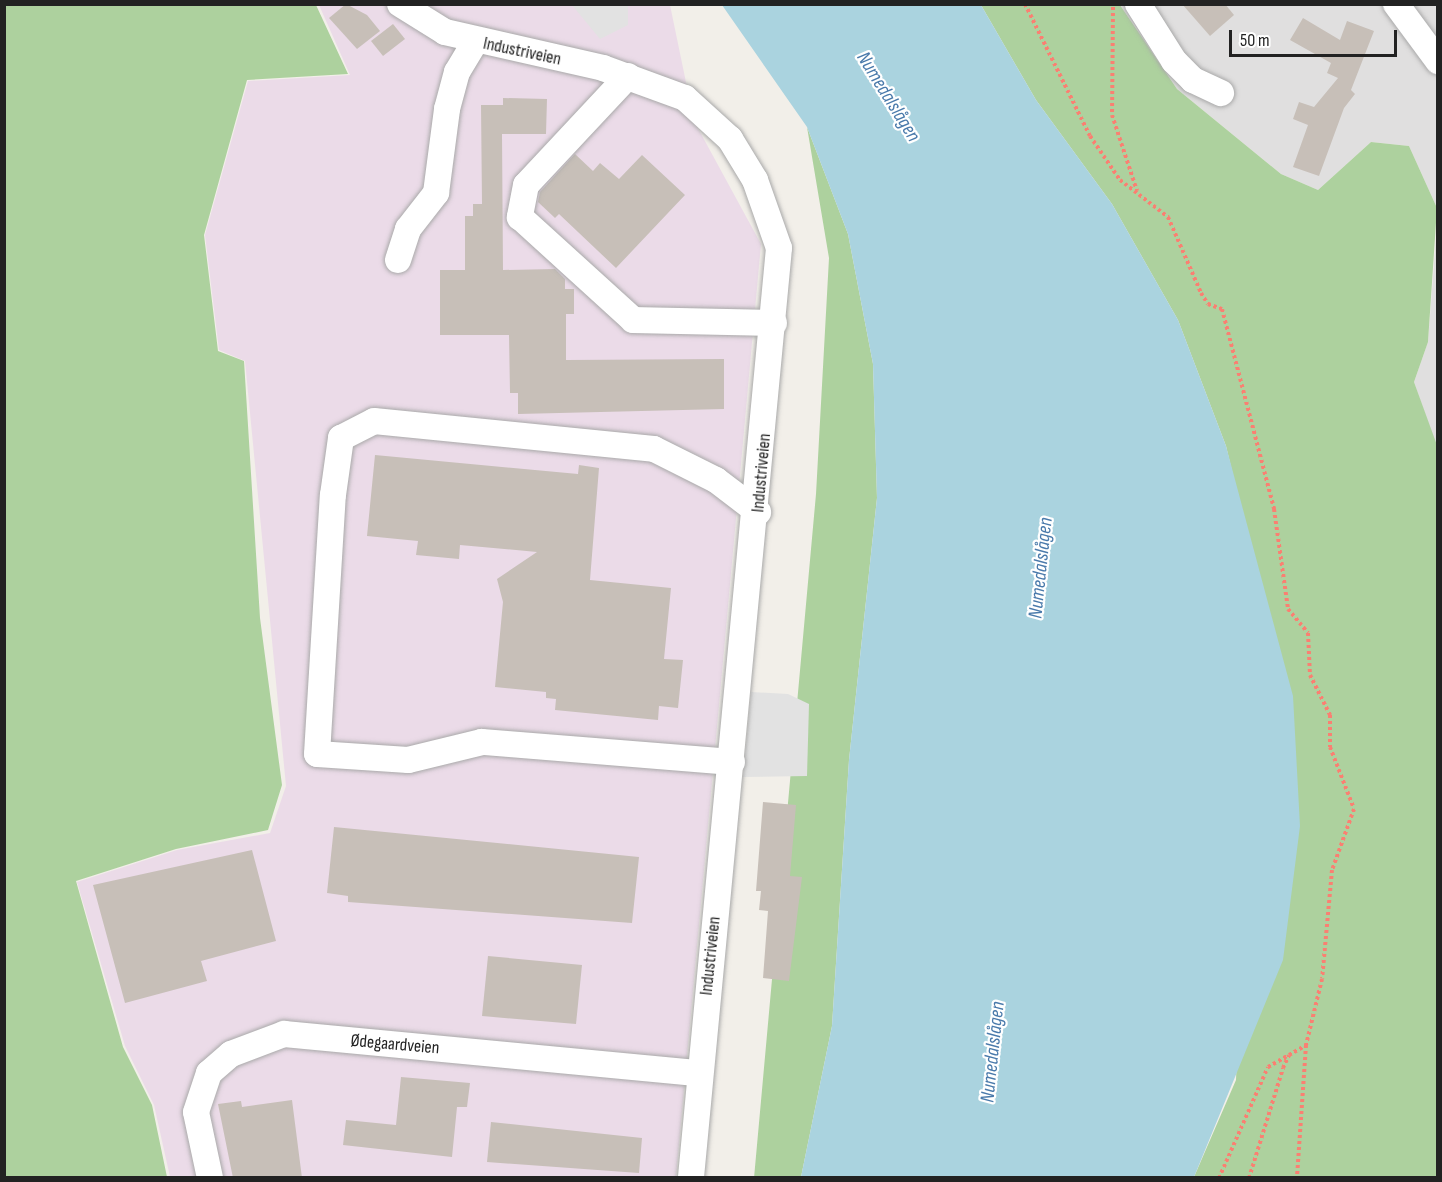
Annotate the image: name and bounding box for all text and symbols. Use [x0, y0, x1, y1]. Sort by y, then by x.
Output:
scale bar [1232, 18, 1400, 56]
text: 50 m [1240, 30, 1270, 51]
street label: Industriveien [481, 33, 563, 71]
water label: Numedalslågen [851, 48, 925, 146]
street label: Industriveien [748, 433, 776, 513]
water label: Numedalslågen [1024, 516, 1058, 620]
street label: Industriveien [696, 915, 726, 997]
water label: Numedalslågen [976, 1000, 1010, 1104]
street label: Ødegaardveien [350, 1030, 440, 1060]

